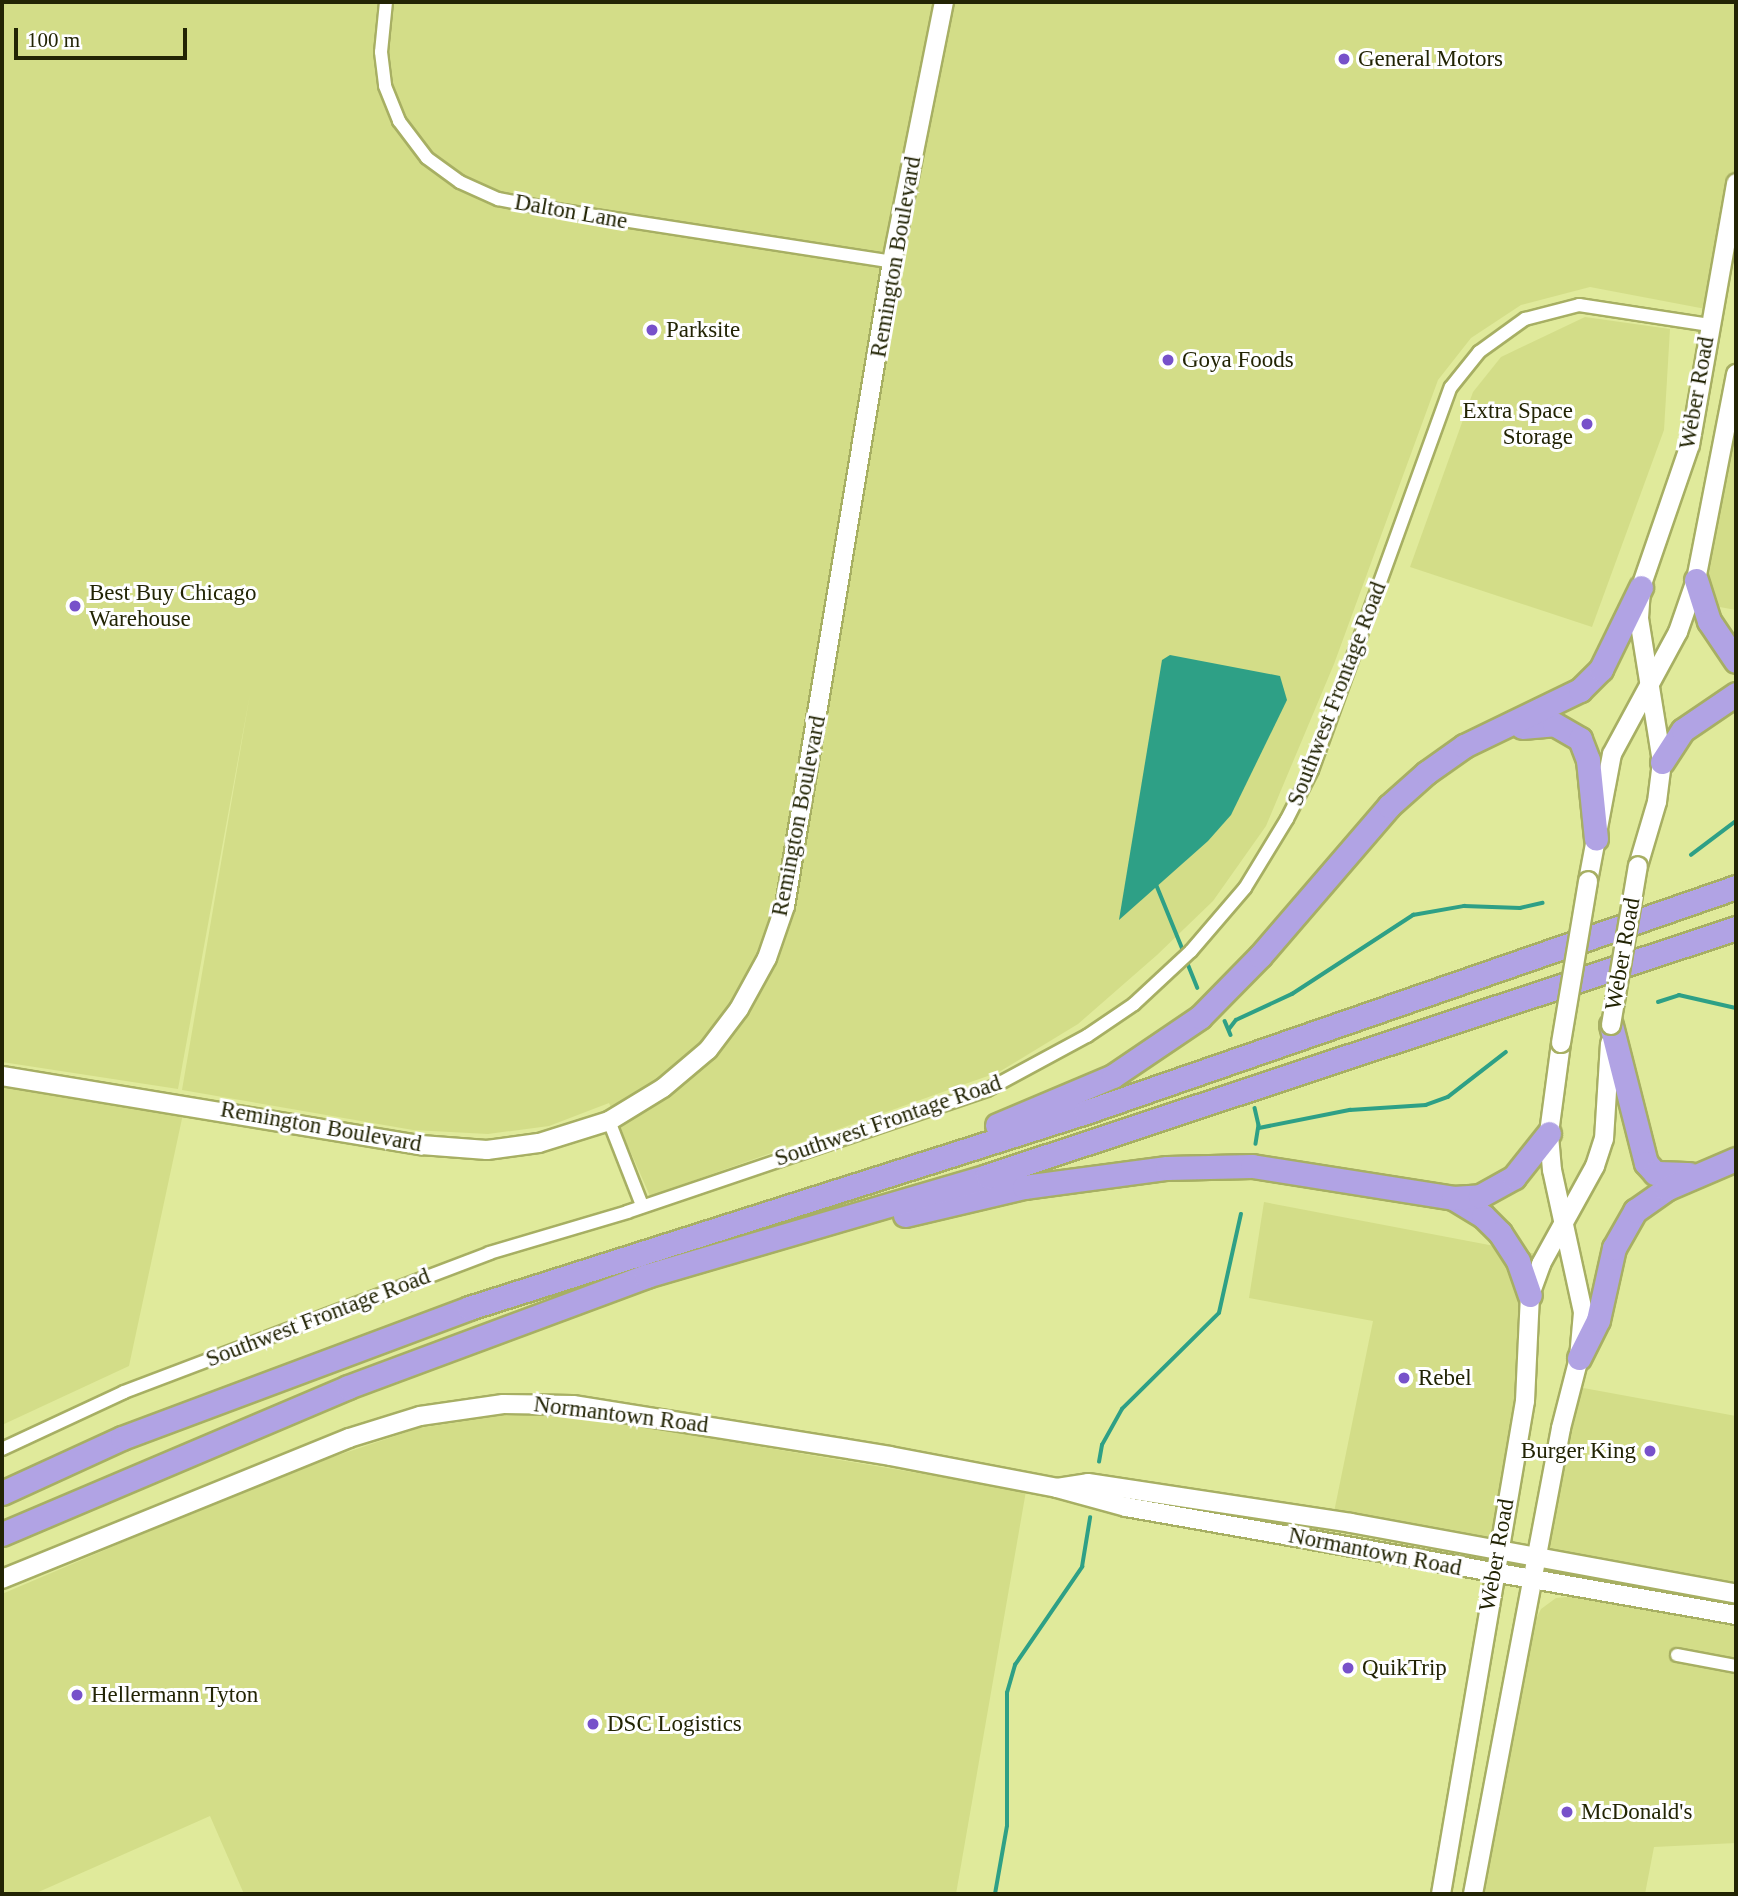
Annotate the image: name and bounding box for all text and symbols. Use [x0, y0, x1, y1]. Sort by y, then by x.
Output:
scale bar [18, 14, 191, 58]
text: 100 m [27, 28, 80, 52]
place label: General Motors [1358, 45, 1503, 73]
marker: General Motors [1336, 51, 1352, 67]
street label: Remington Boulevard [865, 154, 927, 360]
street label: Dalton Lane [512, 188, 630, 236]
place label: Parksite [666, 316, 740, 344]
marker: Parksite [644, 322, 660, 338]
street label: Weber Road [1674, 335, 1720, 451]
place label: Goya Foods [1182, 346, 1294, 374]
marker: Goya Foods [1160, 352, 1176, 368]
place label: Extra Space Storage [1463, 397, 1573, 451]
marker: Extra Space Storage [1579, 416, 1595, 432]
street label: Southwest Frontage Road [1282, 578, 1392, 810]
place label: Best Buy Chicago Warehouse [89, 579, 256, 633]
marker: Best Buy Chicago Warehouse [67, 598, 83, 614]
street label: Remington Boulevard [766, 713, 832, 919]
street label: Weber Road [1600, 896, 1646, 1012]
street label: Southwest Frontage Road [771, 1069, 1005, 1173]
street label: Remington Boulevard [218, 1096, 424, 1158]
street label: Southwest Frontage Road [202, 1263, 434, 1373]
place label: Rebel [1418, 1364, 1472, 1392]
marker: Rebel [1396, 1370, 1412, 1386]
street label: Normantown Road [532, 1391, 710, 1439]
place label: Burger King [1521, 1437, 1636, 1465]
marker: Burger King [1642, 1443, 1658, 1459]
street label: Weber Road [1474, 1497, 1520, 1613]
street label: Normantown Road [1286, 1522, 1464, 1582]
place label: QuikTrip [1362, 1654, 1447, 1682]
marker: QuikTrip [1340, 1660, 1356, 1676]
place label: Hellermann Tyton [91, 1681, 259, 1709]
marker: Hellermann Tyton [69, 1687, 85, 1703]
place label: DSC Logistics [607, 1710, 742, 1738]
marker: DSC Logistics [585, 1716, 601, 1732]
place label: McDonald's [1581, 1798, 1692, 1826]
marker: McDonald's [1559, 1804, 1575, 1820]

